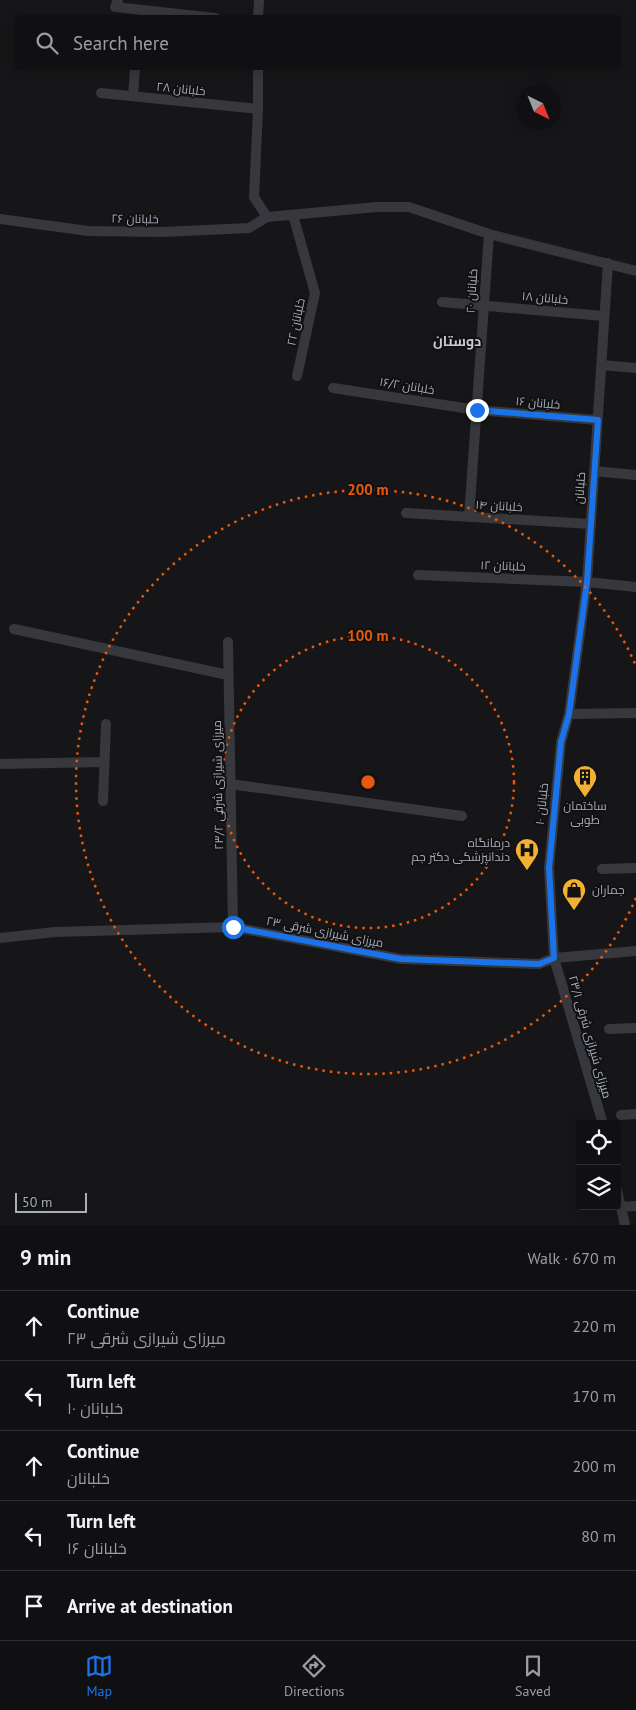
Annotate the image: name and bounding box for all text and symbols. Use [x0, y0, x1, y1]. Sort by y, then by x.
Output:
search box [15, 15, 621, 70]
icon: search [33, 29, 61, 57]
text: Search here [73, 31, 169, 55]
street label: ۲۸ خلبانان [156, 78, 206, 99]
north arrow [516, 85, 561, 130]
street label: ۲۶ خلبانان [111, 211, 159, 226]
street label: ۲۰ خلبانان [462, 268, 481, 314]
street label: ۱۸ خلبانان [521, 288, 569, 307]
street label: ۲۲ خلبانان [283, 297, 308, 347]
district label: دوستان [433, 332, 481, 350]
street label: ۱۶/۲ خلبانان [379, 374, 436, 397]
street label: ۱۶ خلبانان [515, 393, 561, 412]
route end [466, 399, 489, 422]
street label: خلبانان [571, 471, 588, 505]
text: 200 m [347, 480, 389, 499]
street label: ۱۴ خلبانان [475, 497, 523, 514]
street label: ۱۲ خلبانان [480, 557, 526, 574]
text: 100 m [347, 626, 389, 645]
street label: ۲۳/۲ میرزای شیرازی شرقی [209, 720, 226, 850]
building icon: ساختمان طوبی [572, 764, 598, 798]
centre of rings [359, 773, 377, 791]
street label: ۱۰ خلبانان [532, 782, 551, 826]
place label: ساختمان طوبی [563, 798, 607, 827]
place label: درمانگاه دندانپزشکی دکتر جم [411, 835, 510, 866]
hospital icon: درمانگاه دندانپزشکی دکتر جم [514, 837, 540, 871]
shop icon: جماران [561, 877, 587, 911]
place label: جماران [592, 882, 625, 897]
street label: ۲۳ میرزای شیرازی شرقی [265, 913, 385, 950]
route start [222, 916, 245, 939]
street label: ۲۳/۱ میرزای شیرازی شرقی [566, 974, 615, 1100]
map controls [576, 1120, 621, 1210]
button: locate [576, 1120, 621, 1165]
button: layers [576, 1165, 621, 1210]
scale bar [15, 1190, 88, 1213]
text: 50 m [22, 1193, 52, 1211]
text: 9 min [20, 1244, 71, 1271]
text: Walk · 670 m [527, 1248, 616, 1268]
text: Continue [67, 1299, 139, 1323]
icon: ahead [20, 1312, 48, 1340]
text: 220 m [573, 1316, 616, 1336]
text: ۲۳ میرزای شیرازی شرقی [67, 1328, 226, 1348]
text: Turn left [67, 1369, 136, 1393]
icon: left [20, 1382, 48, 1410]
text: 170 m [573, 1386, 616, 1406]
text: ۱۰ خلبانان [67, 1398, 123, 1418]
text: Continue [67, 1439, 139, 1463]
icon: ahead [20, 1452, 48, 1480]
text: 200 m [573, 1456, 616, 1476]
text: خلبانان [67, 1468, 110, 1488]
text: Turn left [67, 1509, 136, 1533]
icon: left [20, 1522, 48, 1550]
text: 80 m [581, 1526, 616, 1546]
text: ۱۶ خلبانان [67, 1538, 127, 1558]
icon: arrive [20, 1592, 48, 1620]
text: Arrive at destination [67, 1594, 233, 1618]
tab: Map [85, 1652, 113, 1700]
tab: Directions [284, 1652, 344, 1700]
tab: Saved [515, 1652, 551, 1700]

